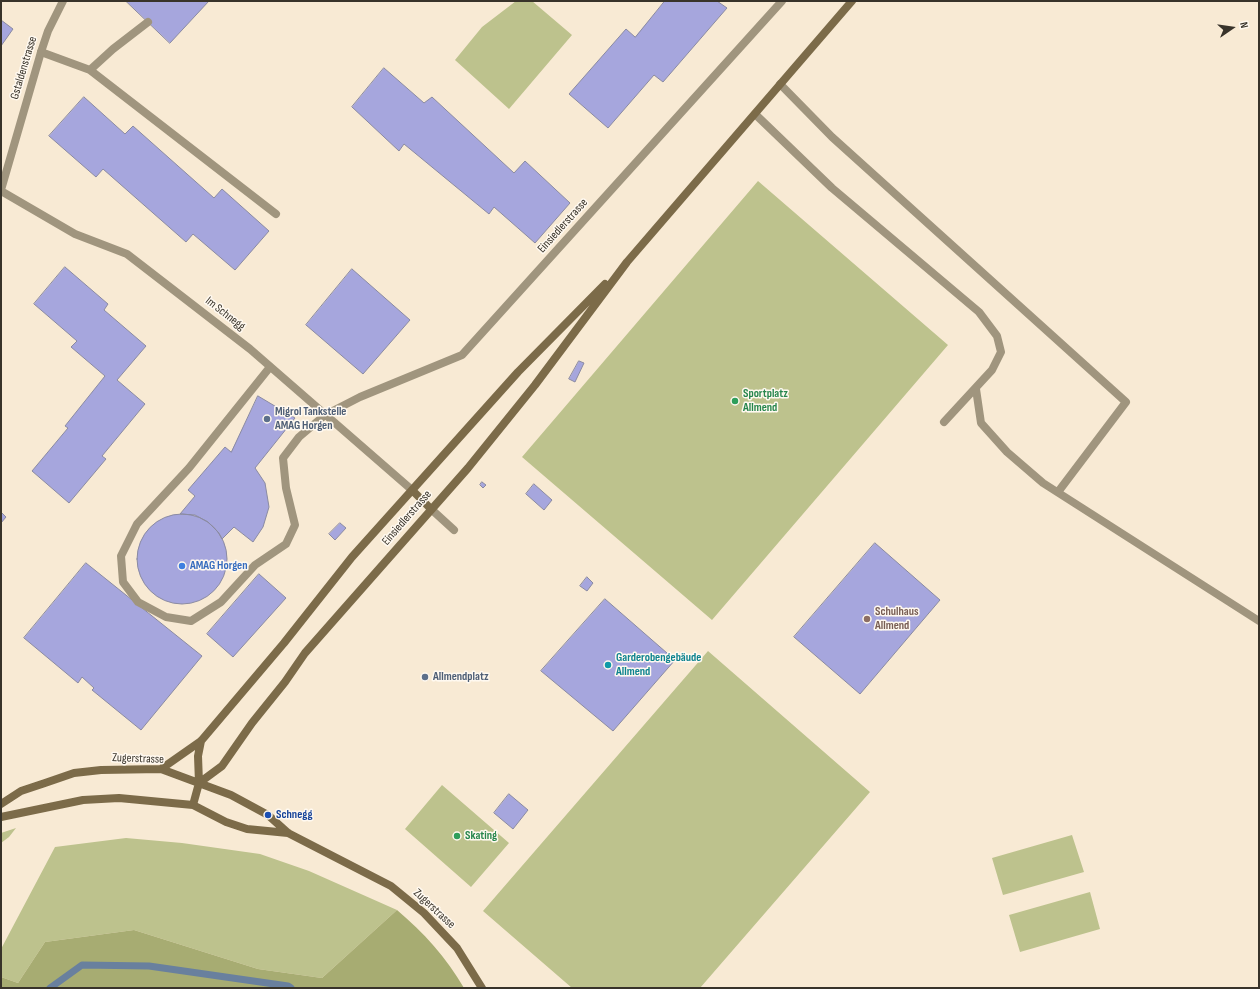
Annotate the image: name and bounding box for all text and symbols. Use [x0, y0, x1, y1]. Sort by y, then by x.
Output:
north arrow [1212, 8, 1252, 48]
text: N [1237, 21, 1251, 30]
street label: Gstaldenstrasse [8, 35, 40, 101]
street label: Einsiedlerstrasse [535, 196, 591, 256]
street label: Im Schnegg [202, 294, 248, 334]
place label: Sportplatz Allmend [743, 387, 788, 415]
marker: Sportplatz Allmend [730, 396, 740, 406]
place label: Migrol Tankstelle AMAG Horgen [275, 405, 346, 433]
marker: Migrol Tankstelle AMAG Horgen [262, 414, 272, 424]
street label: Einsiedlerstrasse [379, 488, 435, 548]
place label: AMAG Horgen [190, 559, 248, 573]
marker: AMAG Horgen [177, 561, 187, 571]
place label: Schulhaus Allmend [875, 605, 919, 633]
marker: Schulhaus Allmend [862, 614, 872, 624]
place label: Garderobengebäude Allmend [616, 651, 701, 679]
marker: Garderobengebäude Allmend [603, 660, 613, 670]
place label: Allmendplatz [433, 670, 489, 684]
marker: Allmendplatz [420, 672, 430, 682]
street label: Zugerstrasse [112, 751, 164, 767]
place label: Schnegg [276, 808, 312, 822]
marker: Schnegg [263, 810, 273, 820]
place label: Skating [465, 829, 497, 843]
marker: Skating [452, 831, 462, 841]
street label: Zugerstrasse [410, 886, 458, 932]

